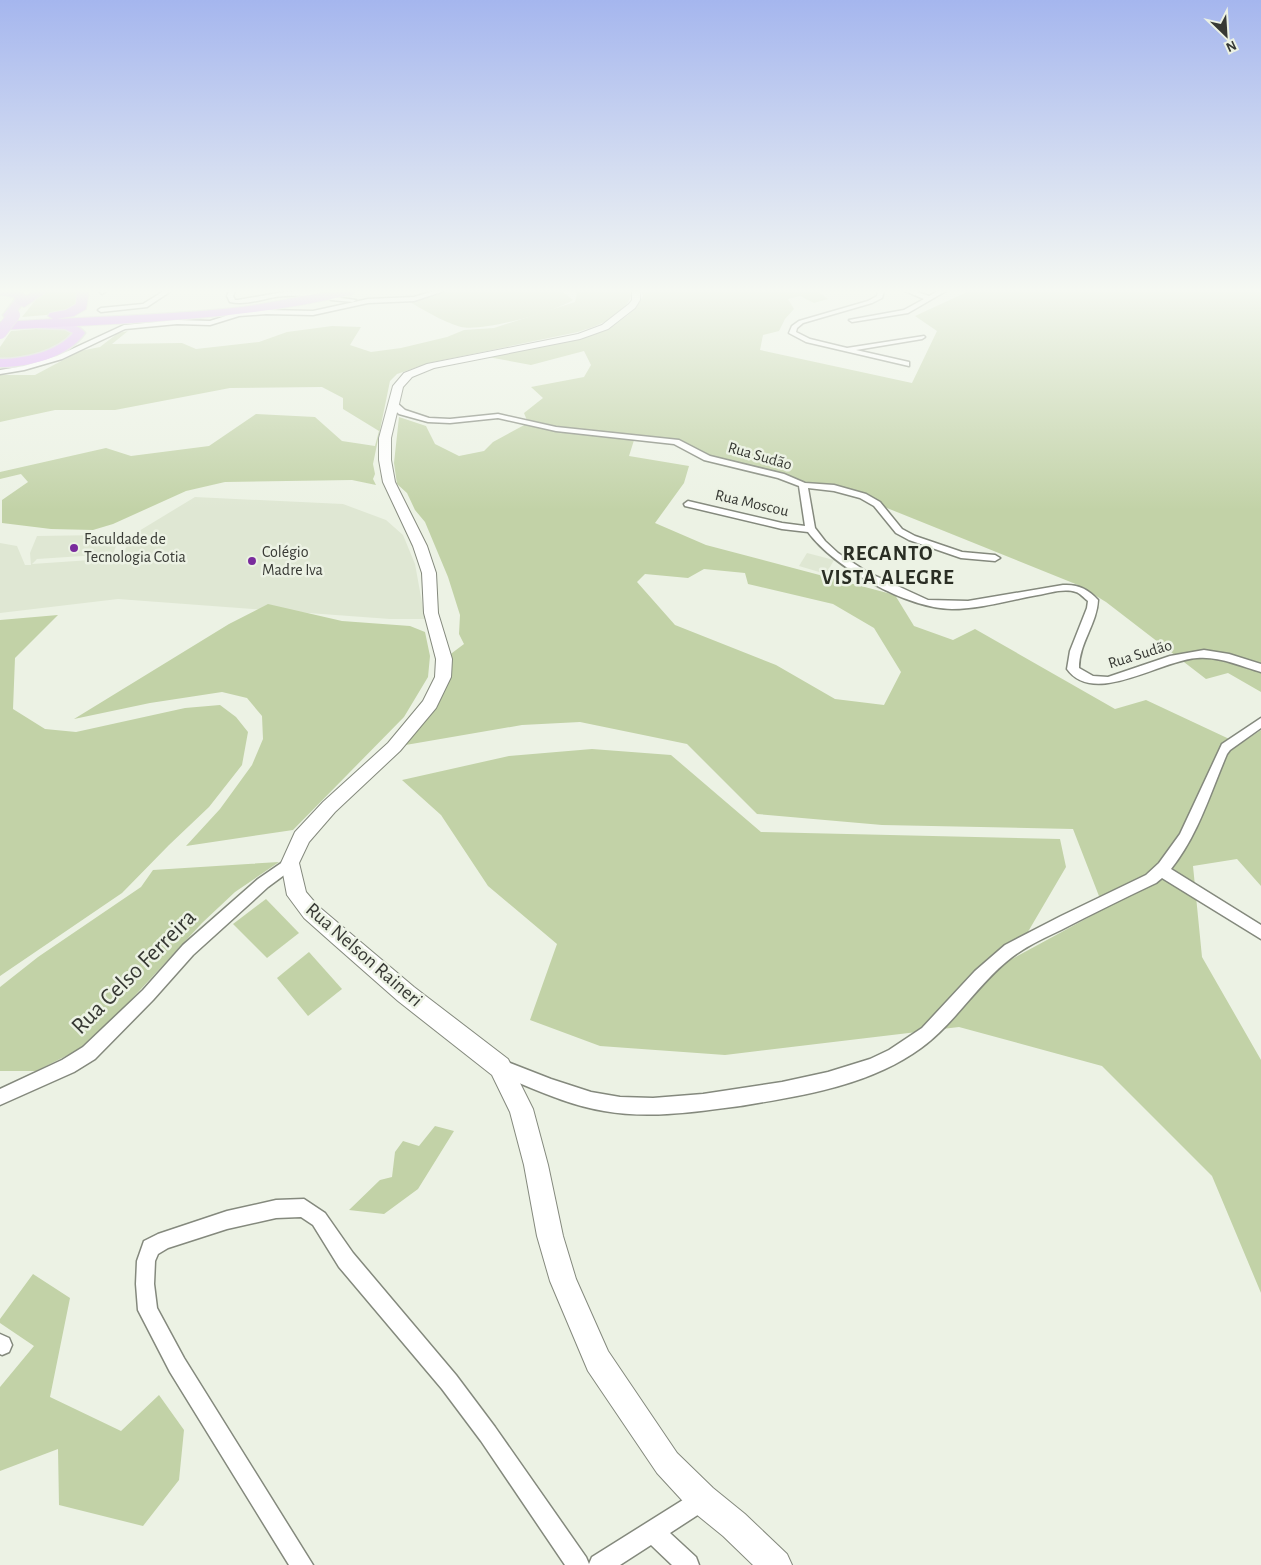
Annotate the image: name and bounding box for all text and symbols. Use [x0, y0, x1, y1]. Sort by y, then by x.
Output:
north arrow [1201, 10, 1251, 60]
text: N [1224, 37, 1238, 54]
street label: Rua Sudão [726, 439, 794, 473]
street label: Rua Moscou [714, 487, 790, 519]
place label: Faculdade de Tecnologia Cotia [84, 531, 186, 565]
marker: Faculdade de Tecnologia Cotia [68, 542, 80, 554]
district label: RECANTO VISTA ALEGRE [821, 543, 955, 588]
place label: Colégio Madre Iva [262, 544, 323, 578]
marker: Colégio Madre Iva [246, 555, 258, 567]
street label: Rua Sudão [1106, 637, 1174, 671]
street label: Rua Nelson Raineri [302, 899, 426, 1011]
street label: Rua Celso Ferreira [67, 905, 201, 1039]

